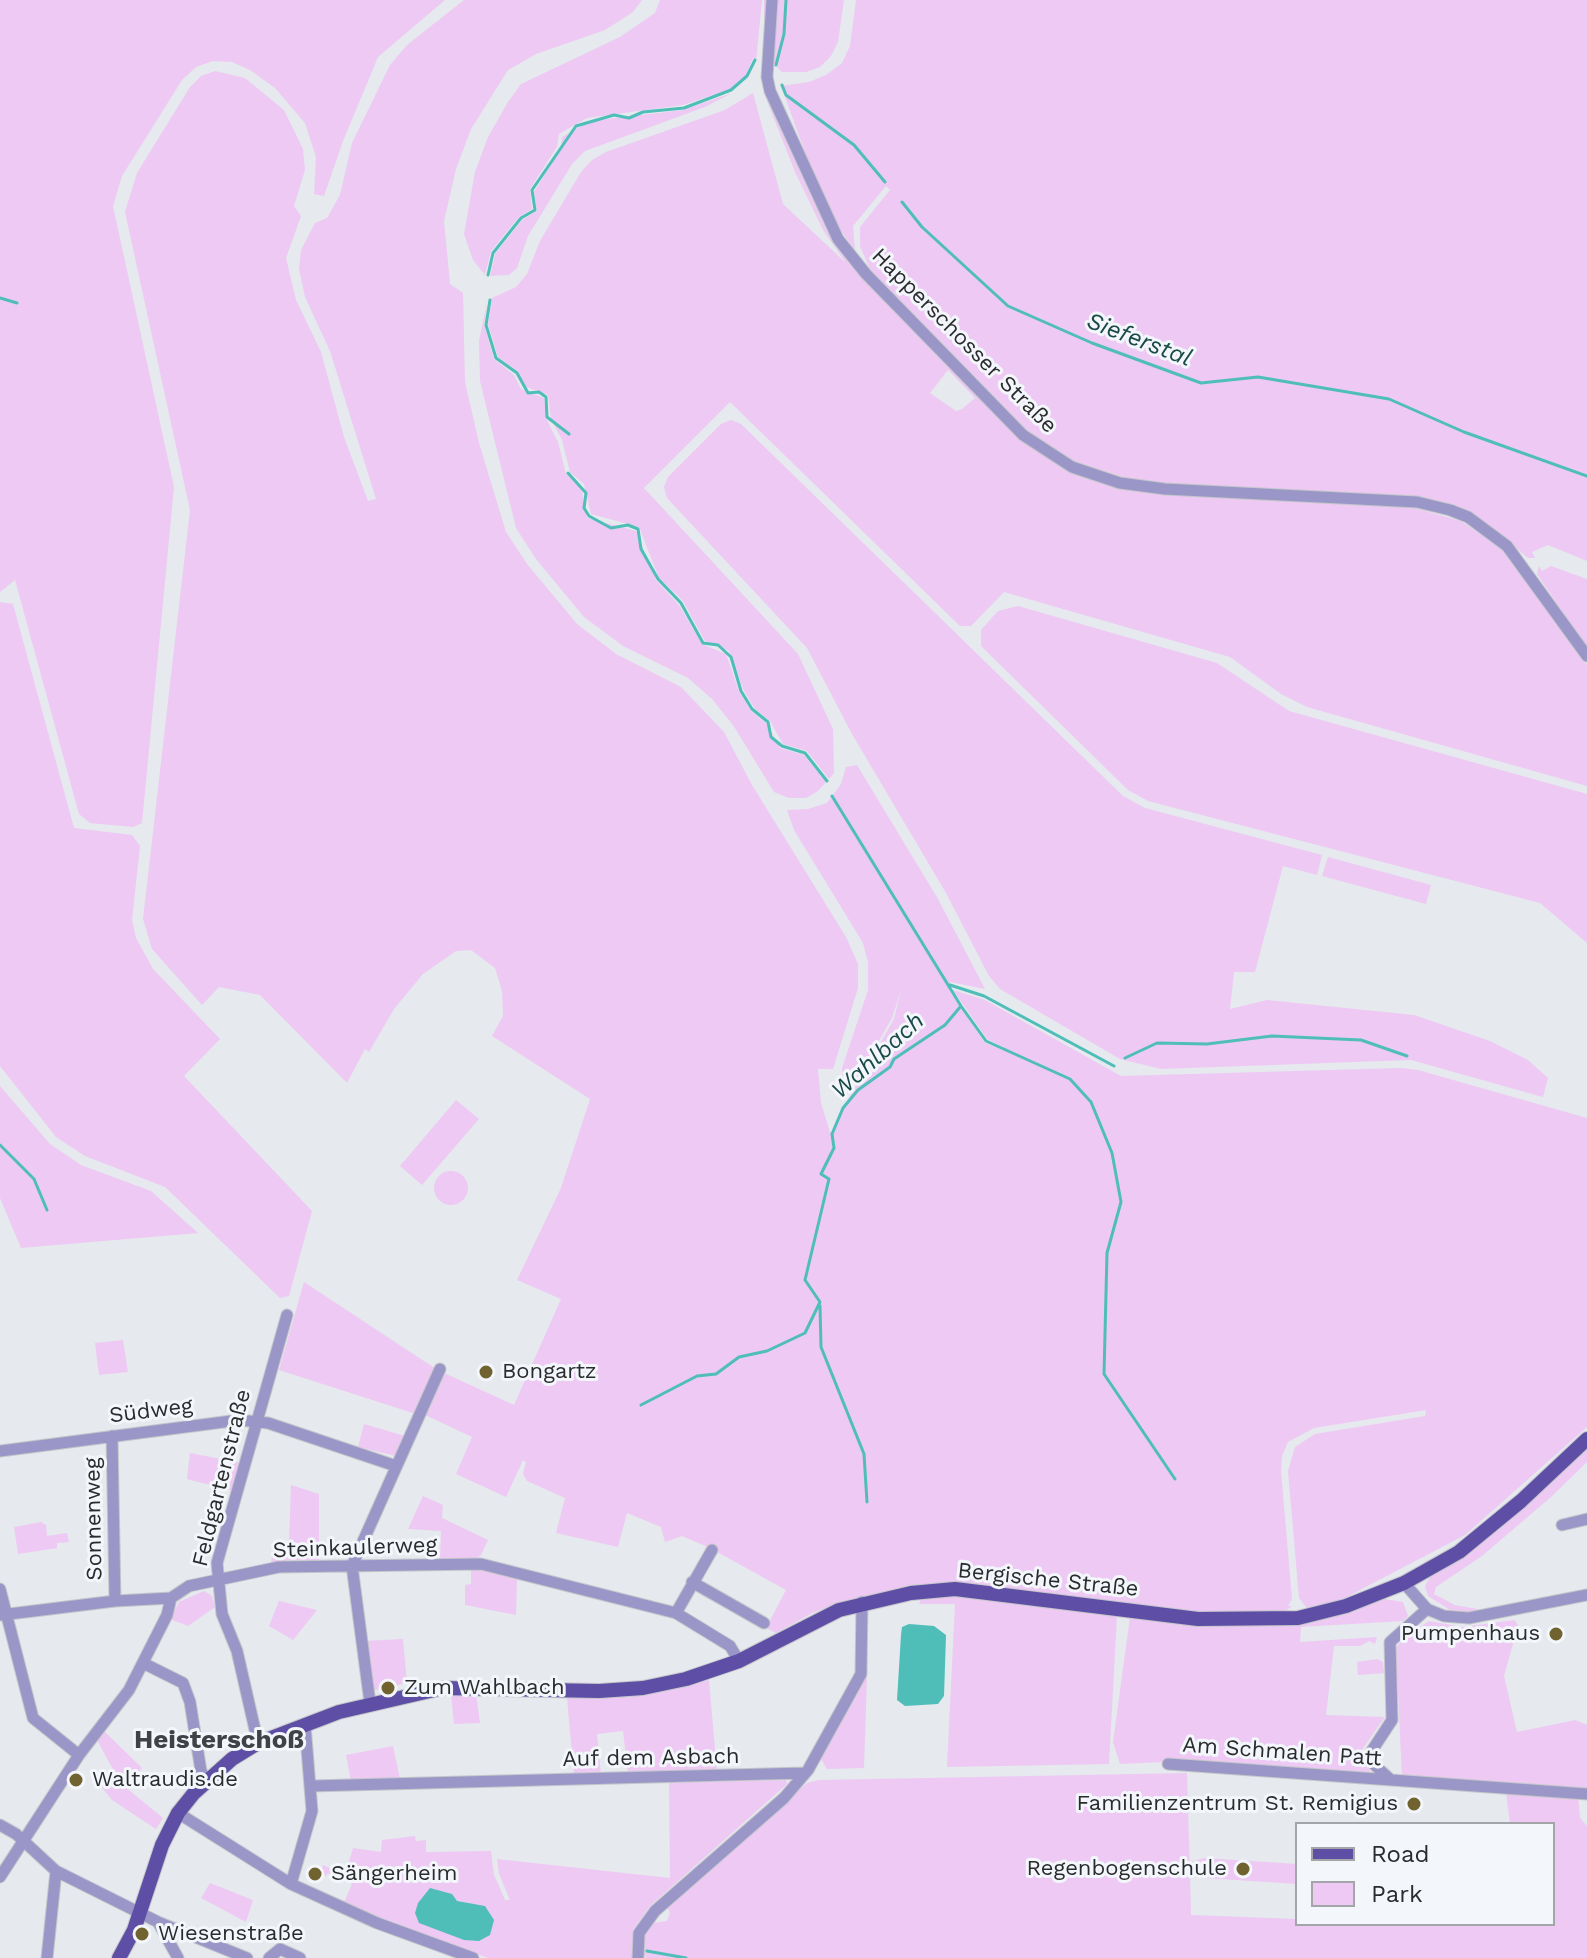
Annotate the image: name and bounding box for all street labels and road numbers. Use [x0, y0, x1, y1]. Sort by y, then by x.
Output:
street label: Happerschosser Straße [866, 243, 1062, 439]
street label: Feldgartenstraße [187, 1387, 257, 1569]
street label: Südweg [108, 1393, 194, 1429]
street label: Sonnenweg [80, 1457, 108, 1581]
street label: Steinkaulerweg [272, 1532, 438, 1564]
street label: Bergische Straße [956, 1557, 1140, 1603]
street label: Am Schmalen Patt [1182, 1732, 1382, 1772]
street label: Auf dem Asbach [562, 1743, 740, 1773]

